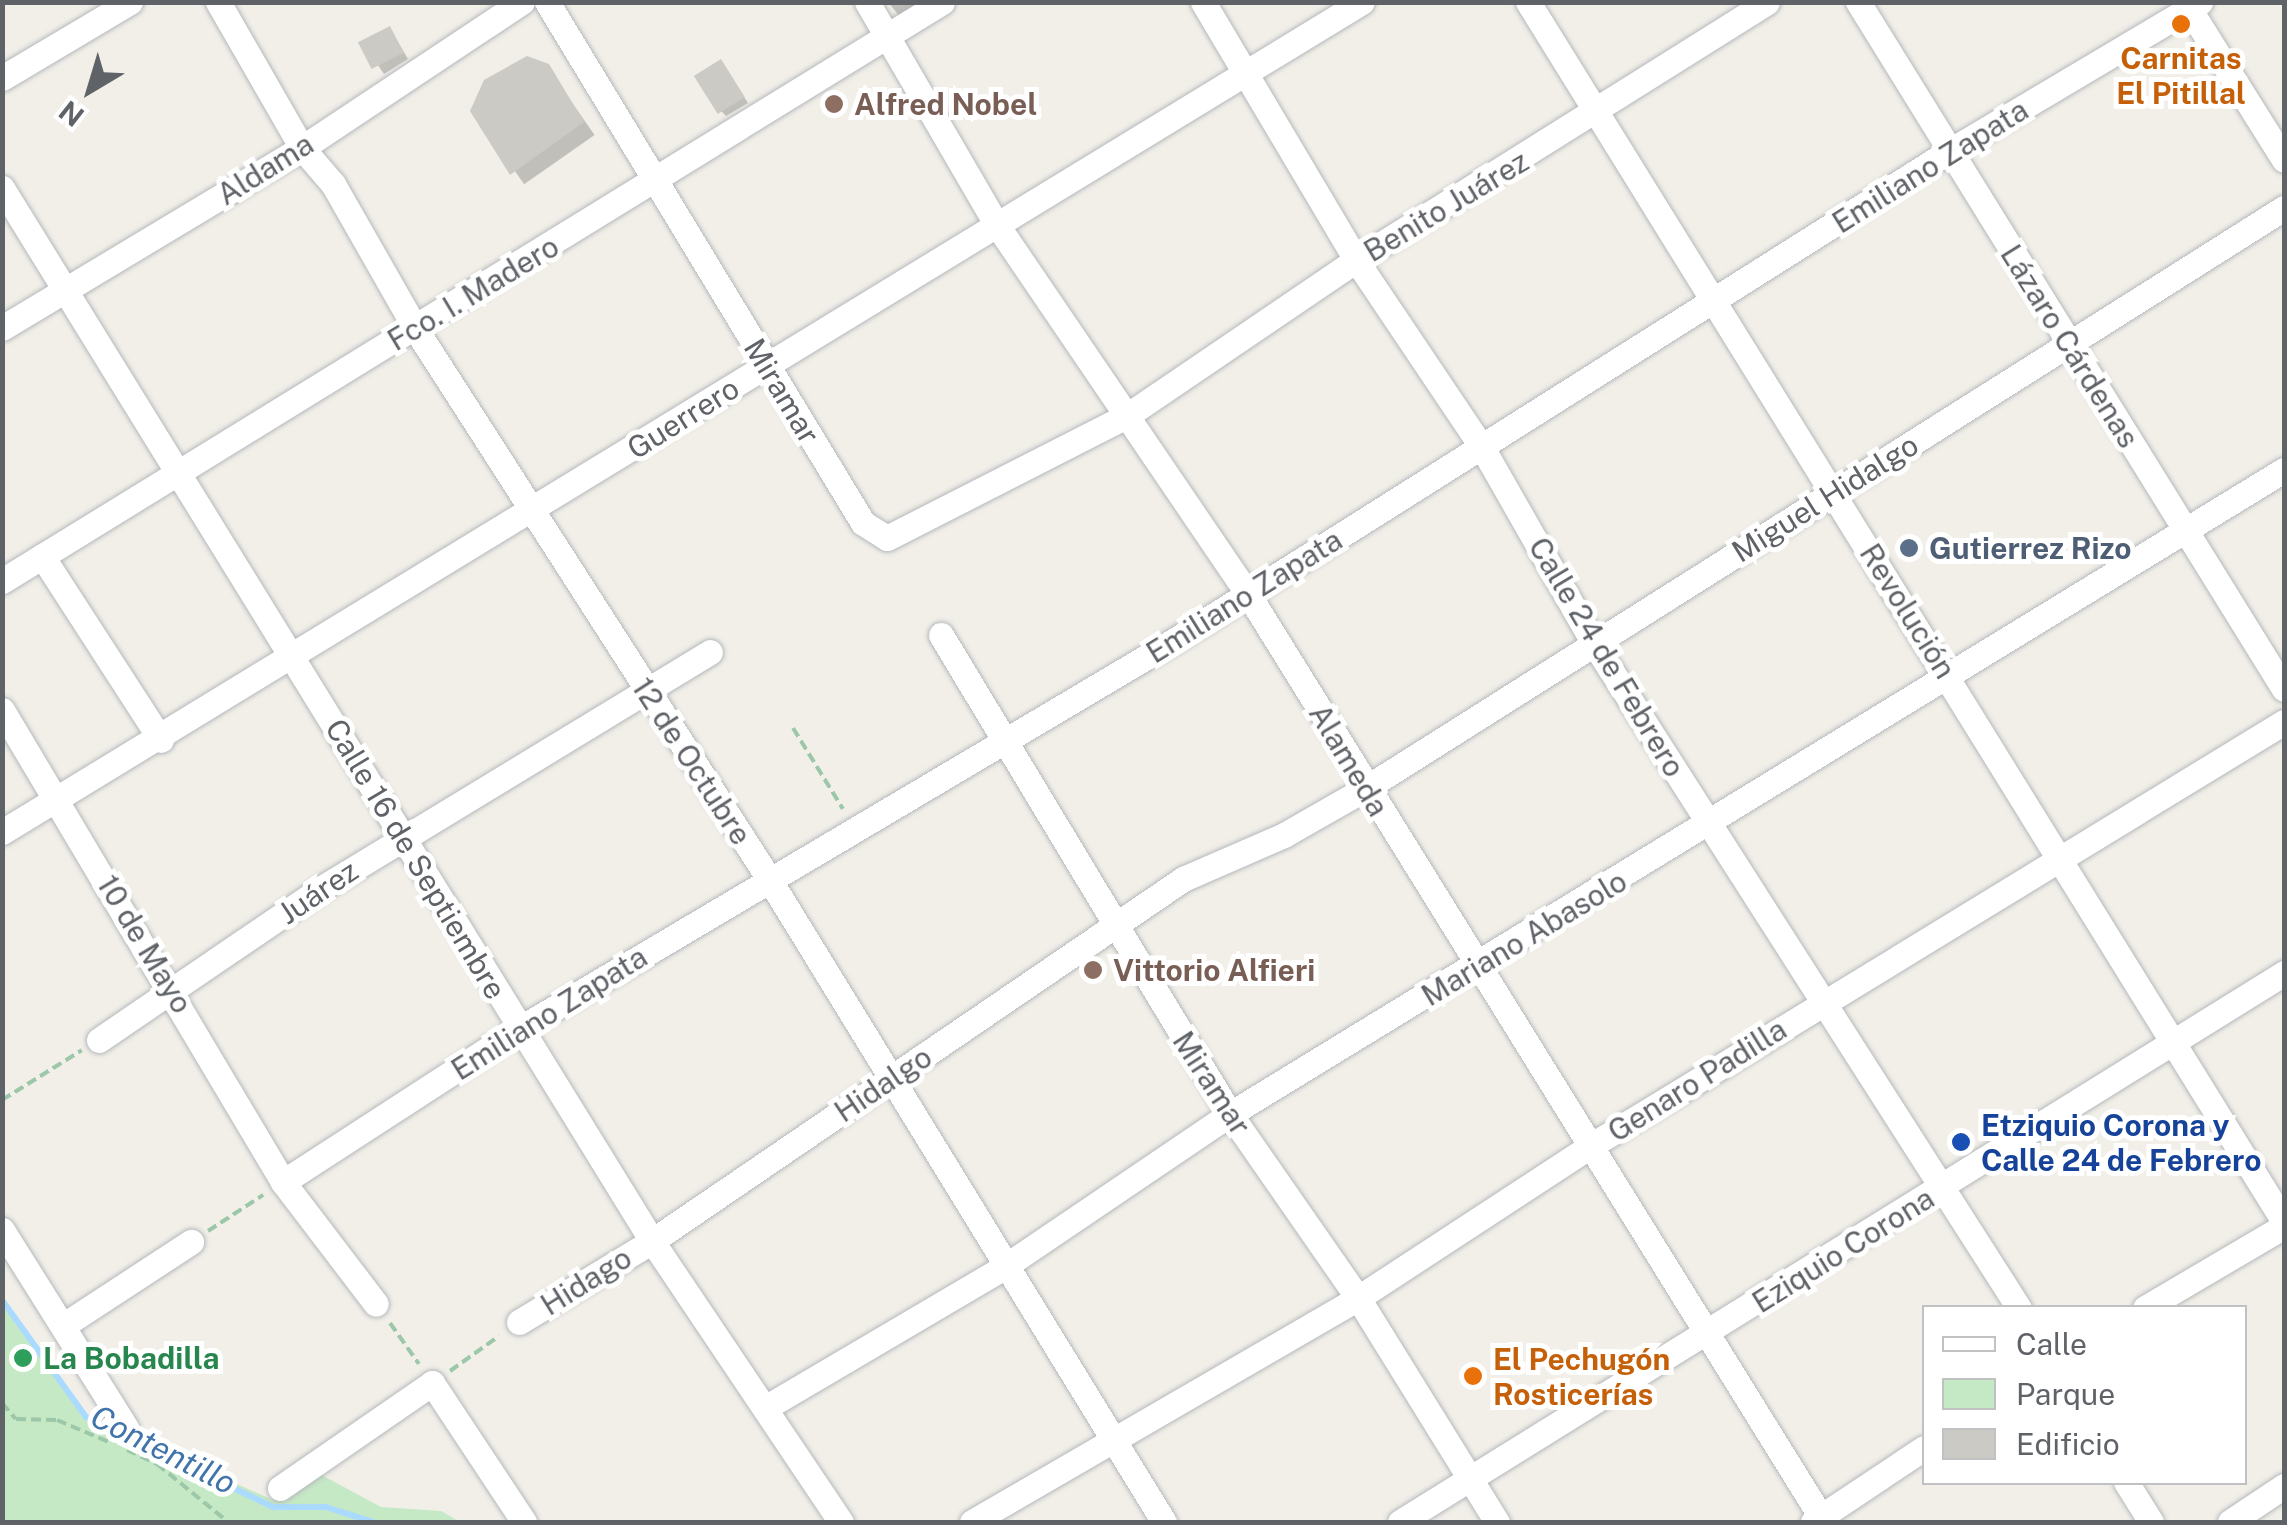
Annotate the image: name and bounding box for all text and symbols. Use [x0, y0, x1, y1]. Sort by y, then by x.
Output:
marker: Carnitas El Pitillal [2170, 13, 2192, 35]
north arrow [40, 40, 140, 140]
place label: Carnitas El Pitillal [2116, 40, 2246, 110]
place label: Alfred Nobel [854, 86, 1037, 122]
street label: Emiliano Zapata [1826, 91, 2034, 241]
marker: Alfred Nobel [823, 93, 845, 115]
text: N [52, 94, 90, 134]
street label: Aldama [210, 125, 320, 213]
street label: Benito Juárez [1357, 143, 1535, 269]
street label: Fco. I. Madero [381, 228, 565, 358]
street label: Lázaro Cárdenas [1993, 238, 2147, 454]
street label: Miramar [737, 332, 827, 450]
street label: Guerrero [620, 370, 746, 466]
street label: Miguel Hidalgo [1725, 426, 1925, 570]
street label: Emiliano Zapata [1140, 521, 1348, 671]
street label: Calle 24 de Febrero [1521, 530, 1693, 784]
place label: Gutierrez Rizo [1929, 530, 2131, 566]
street label: Revolución [1852, 537, 1964, 685]
marker: Gutierrez Rizo [1898, 537, 1920, 559]
street label: 12 de Octubre [624, 670, 760, 852]
street label: Alameda [1302, 697, 1396, 823]
street label: Calle 16 de Septiembre [318, 712, 514, 1006]
street label: Juárez [271, 852, 365, 932]
street label: Mariano Abasolo [1415, 863, 1633, 1013]
street label: 10 de Mayo [90, 868, 200, 1020]
street label: Emiliano Zapata [445, 938, 653, 1088]
place label: Vittorio Alfieri [1113, 952, 1315, 988]
marker: Vittorio Alfieri [1082, 959, 1104, 981]
street label: Genaro Padilla [1601, 1011, 1793, 1149]
street label: Miramar [1165, 1024, 1259, 1142]
street label: Hidalgo [828, 1038, 938, 1130]
place label: Etziquio Corona y Calle 24 de Febrero [1981, 1107, 2262, 1178]
marker: Etziquio Corona y Calle 24 de Febrero [1950, 1131, 1972, 1153]
street label: Eziquio Corona [1745, 1180, 1941, 1320]
street label: Hidago [534, 1239, 638, 1323]
legend [1922, 1305, 2247, 1485]
text: Calle [2016, 1326, 2087, 1362]
place label: La Bobadilla [43, 1340, 220, 1376]
place label: El Pechugón Rosticerías [1493, 1341, 1670, 1412]
marker: La Bobadilla [12, 1347, 34, 1369]
marker: El Pechugón Rosticerías [1462, 1365, 1484, 1387]
text: Parque [2016, 1376, 2115, 1412]
water label: Contentillo [84, 1397, 242, 1503]
text: Edificio [2016, 1426, 2120, 1462]

